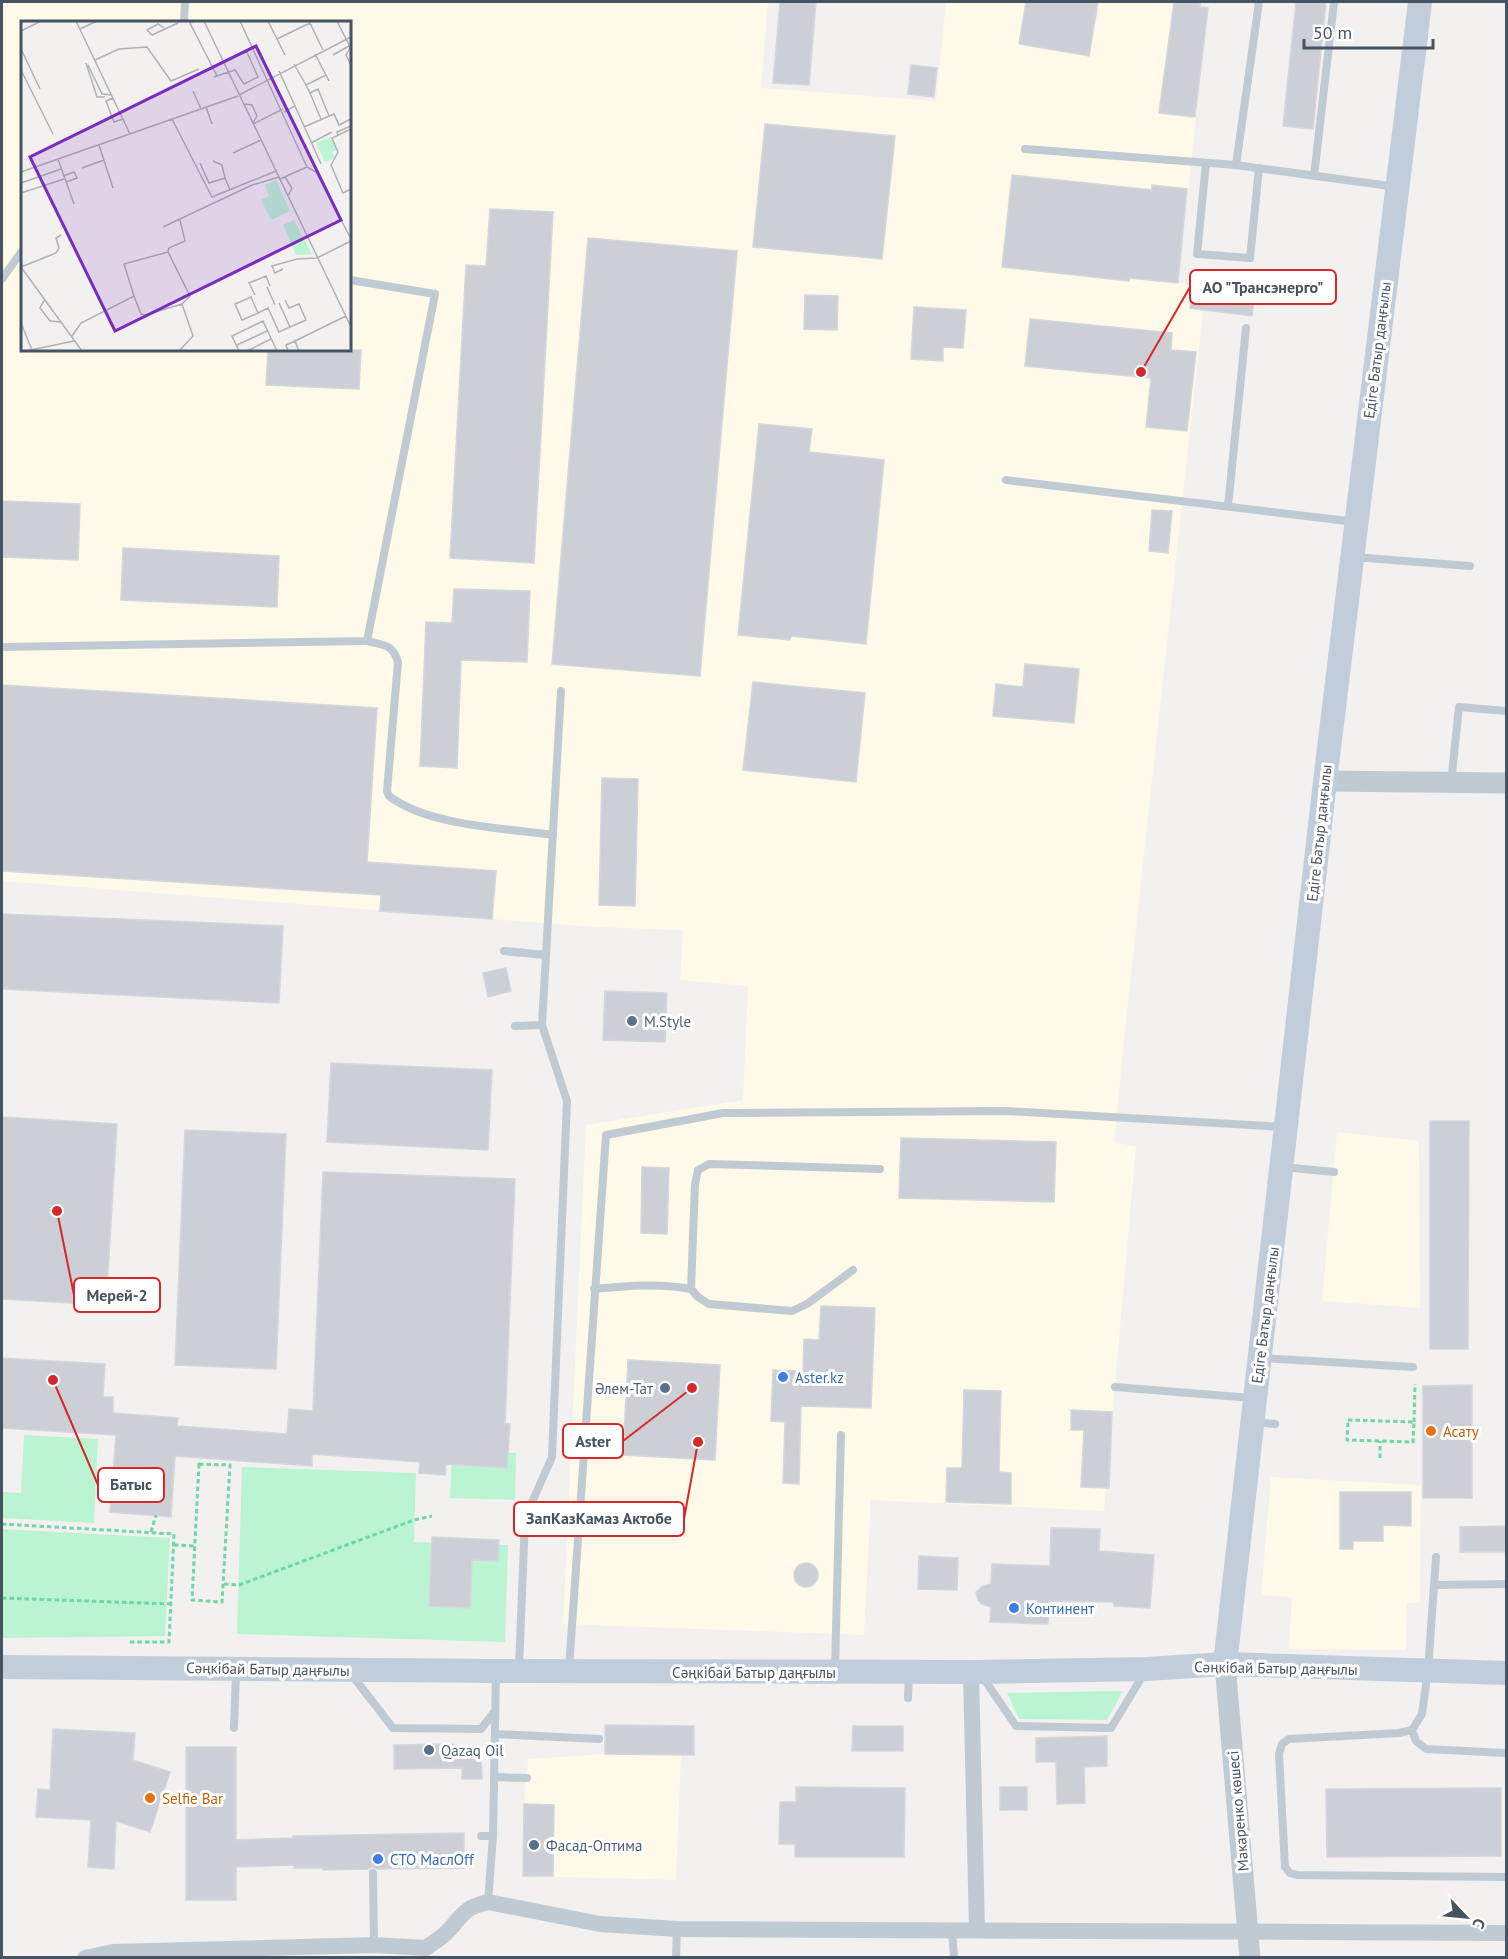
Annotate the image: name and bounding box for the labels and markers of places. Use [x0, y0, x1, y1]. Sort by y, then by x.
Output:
callout: АО "Трансэнерго" [1190, 270, 1336, 304]
place label: M.Style [644, 1012, 691, 1031]
marker: M.Style [625, 1014, 639, 1028]
callout: Мерей-2 [74, 1278, 160, 1312]
place label: Aster.kz [795, 1368, 844, 1387]
marker: Aster.kz [776, 1370, 790, 1384]
place label: Әлем-Тат [595, 1379, 653, 1398]
marker: Әлем-Тат [658, 1381, 672, 1395]
place label: Асату [1443, 1422, 1479, 1441]
callout: Aster [563, 1424, 623, 1458]
marker: Асату [1424, 1424, 1438, 1438]
callout: Батыс [98, 1468, 164, 1502]
callout: ЗапКазКамаз Актобе [514, 1502, 684, 1536]
place label: Континент [1026, 1599, 1094, 1618]
marker: Континент [1007, 1601, 1021, 1615]
place label: Qazaq Oil [441, 1741, 504, 1760]
marker: Qazaq Oil [422, 1743, 436, 1757]
place label: Selfie Bar [162, 1789, 223, 1808]
marker: Selfie Bar [143, 1791, 157, 1805]
place label: Фасад-Оптима [546, 1836, 642, 1855]
marker: Фасад-Оптима [527, 1838, 541, 1852]
place label: СТО МаслOff [390, 1850, 475, 1869]
marker: СТО МаслOff [371, 1852, 385, 1866]

